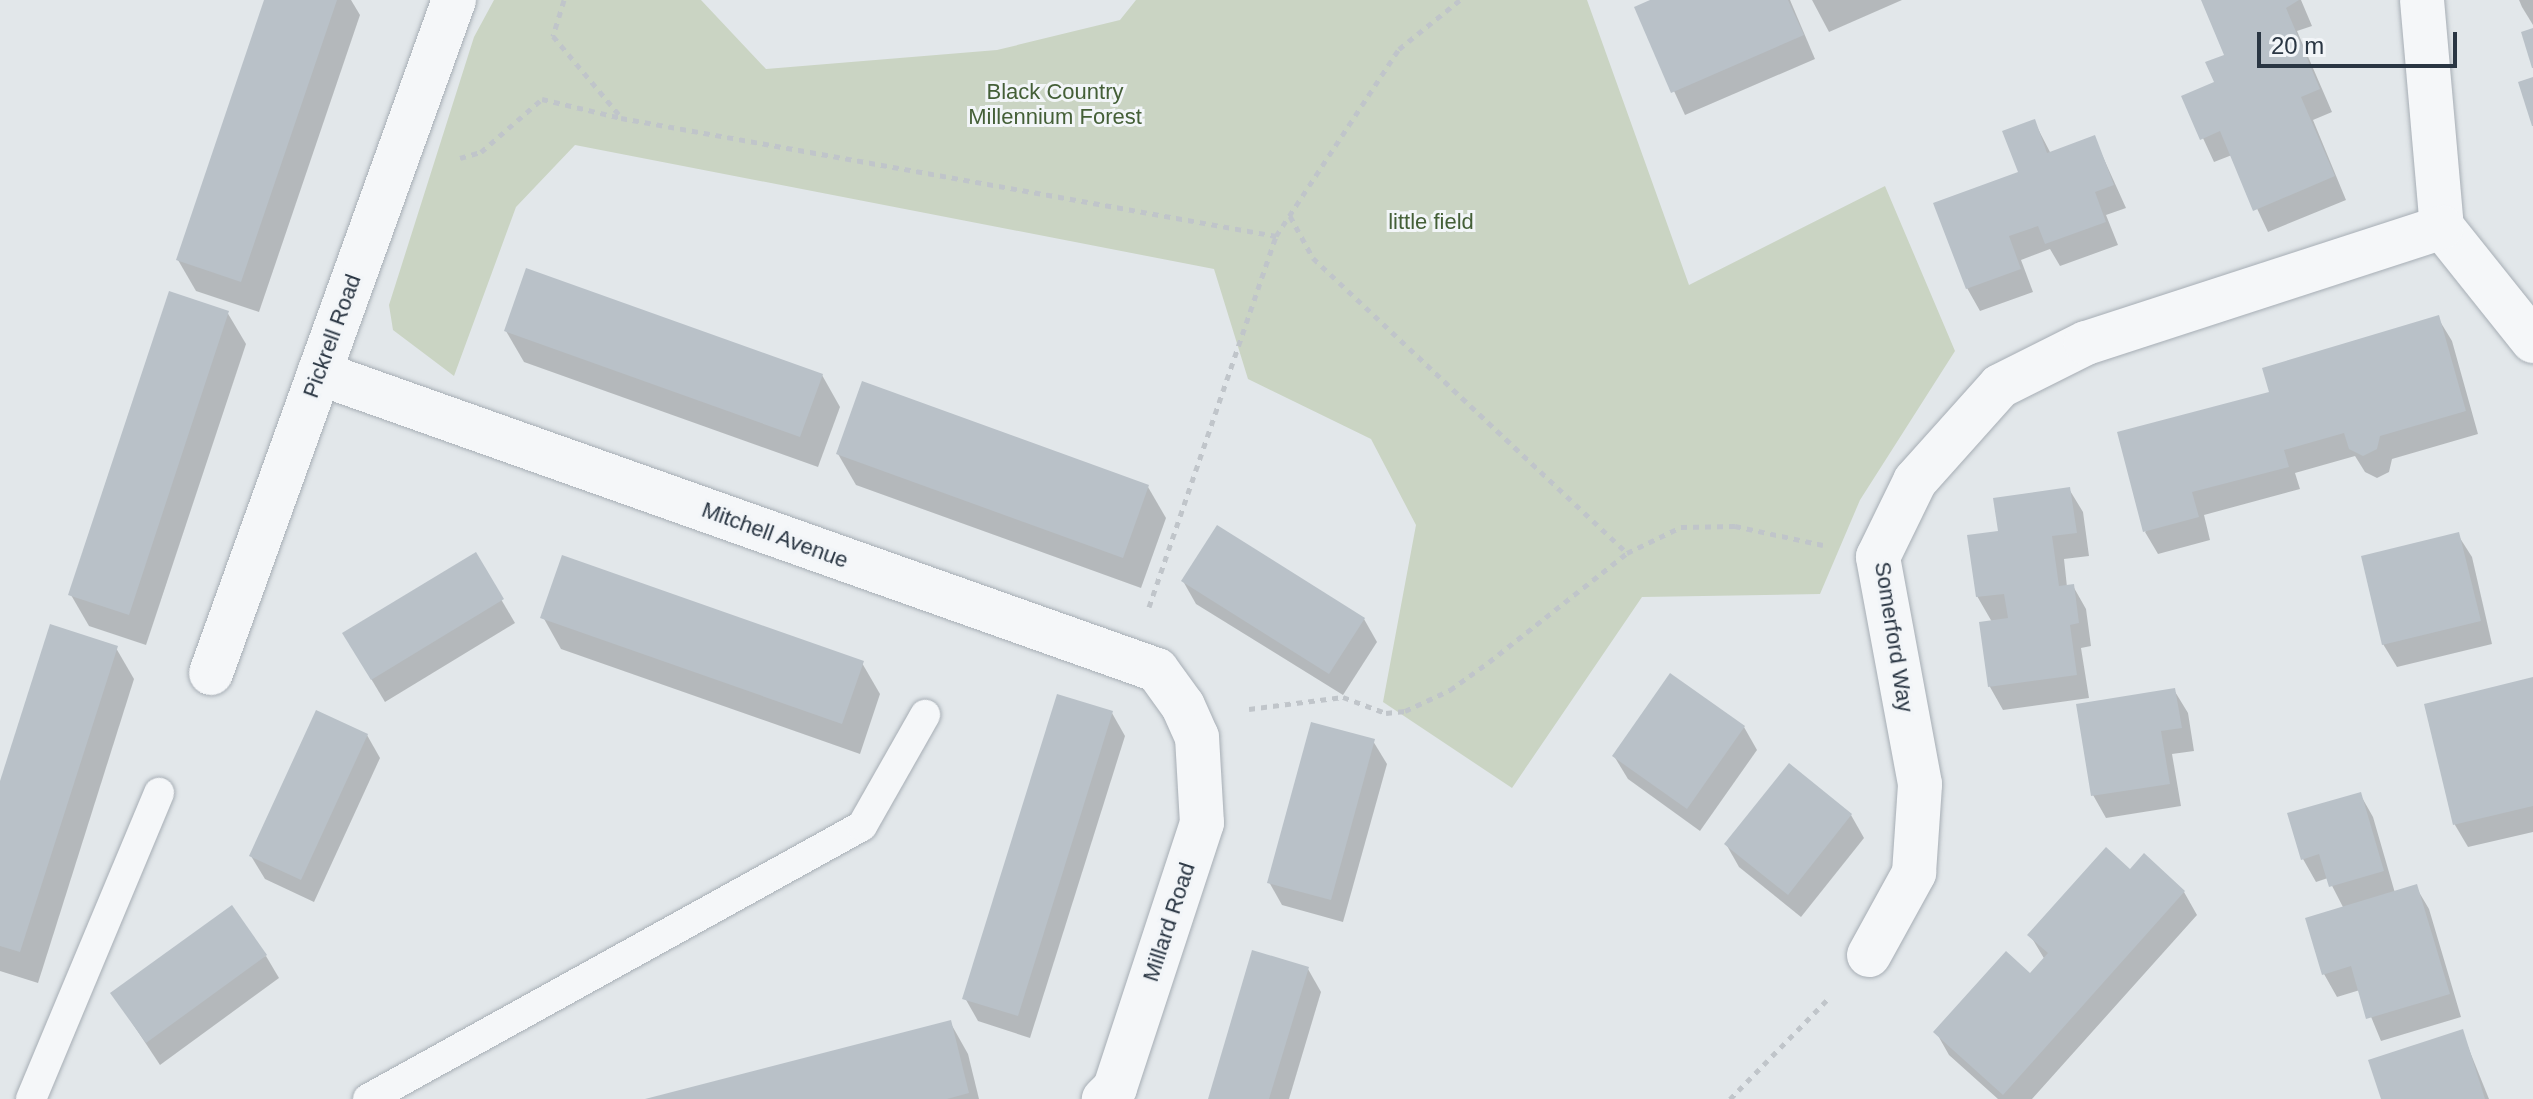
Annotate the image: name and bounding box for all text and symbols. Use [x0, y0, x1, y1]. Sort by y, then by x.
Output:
scale bar [2261, 16, 2461, 66]
text: 20 m [2271, 32, 2324, 59]
park label: Black Country Millennium Forest [968, 78, 1142, 130]
park label: little field [1388, 209, 1474, 235]
street label: Pickrell Road [297, 271, 367, 401]
street label: Mitchell Avenue [698, 496, 852, 574]
street label: Somerford Way [1869, 560, 1919, 714]
street label: Millard Road [1137, 859, 1201, 985]

